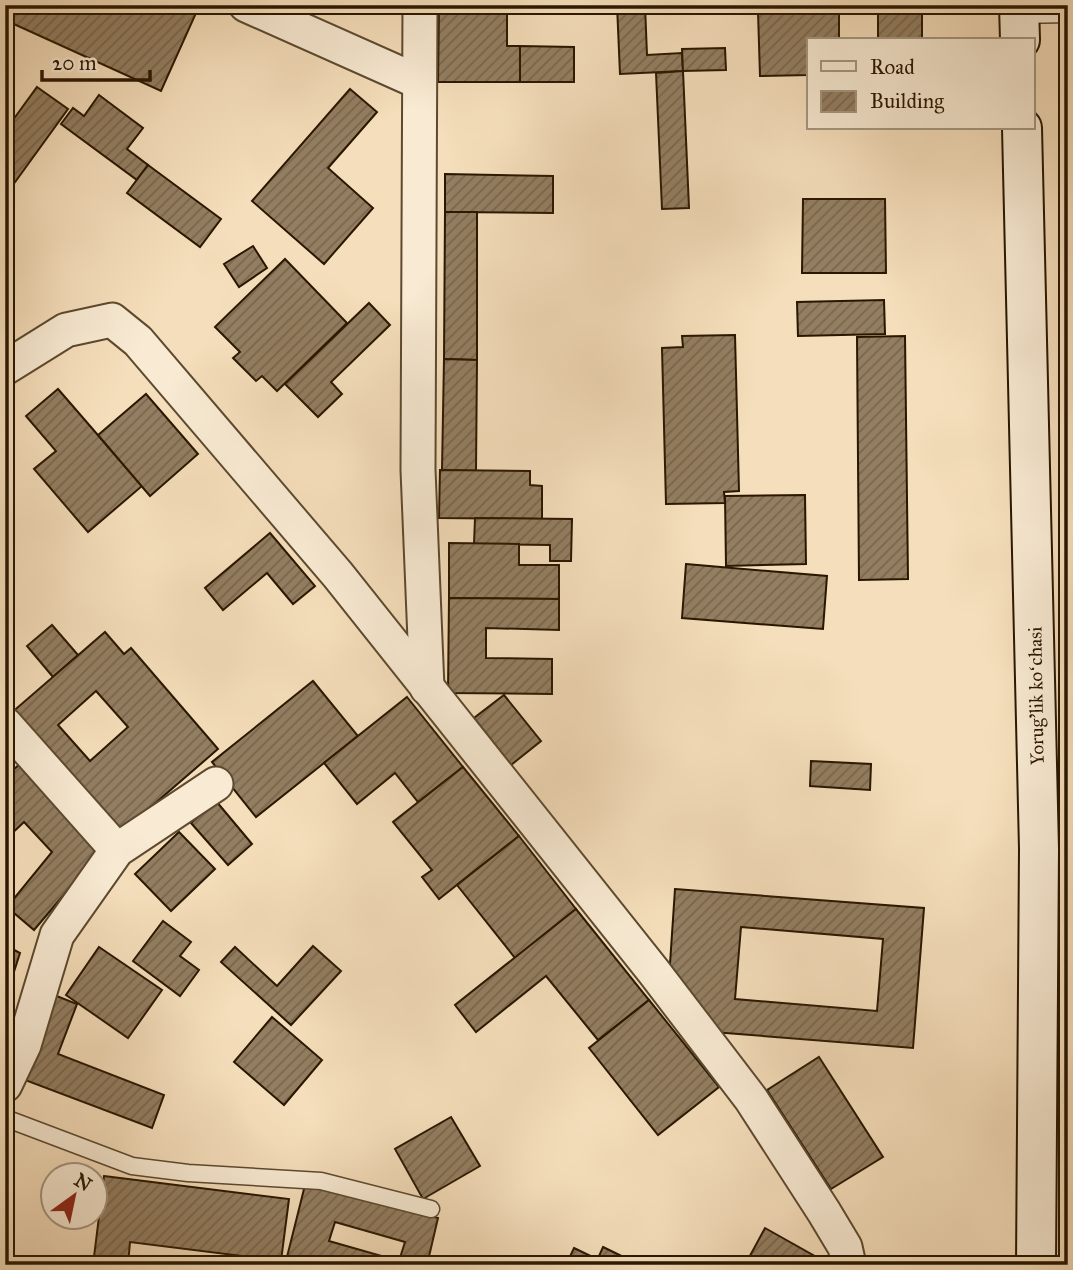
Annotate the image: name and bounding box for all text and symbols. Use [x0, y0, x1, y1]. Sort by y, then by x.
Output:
scale bar [42, 38, 150, 82]
legend [807, 38, 1034, 130]
text: 20 m [52, 50, 97, 76]
text: Road [870, 54, 915, 80]
text: Building [870, 88, 944, 114]
street label: Yorug'lik koʻchasi [1023, 627, 1050, 765]
north arrow [38, 1162, 108, 1232]
text: N [70, 1168, 96, 1196]

